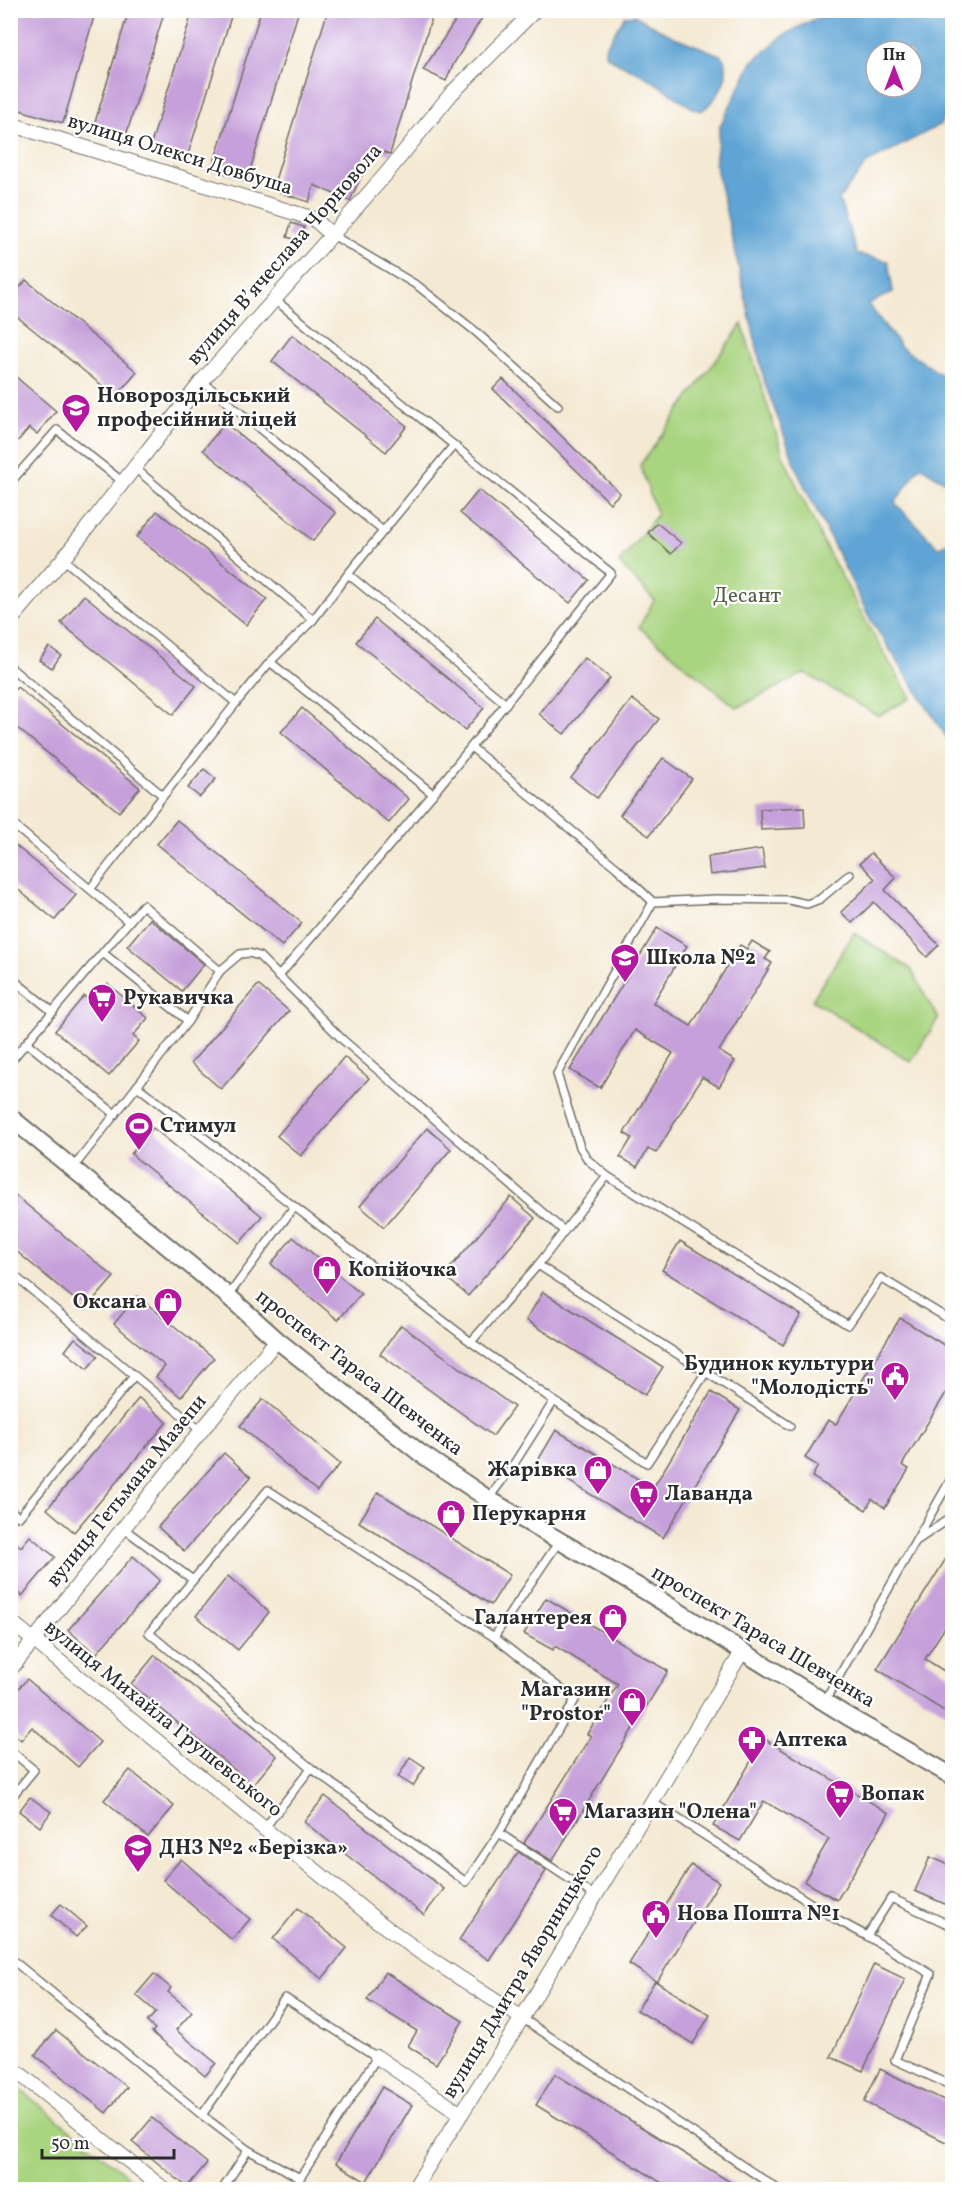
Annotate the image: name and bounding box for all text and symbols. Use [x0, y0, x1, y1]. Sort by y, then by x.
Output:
north arrow [864, 39, 924, 99]
text: Пн [883, 45, 905, 67]
street label: вулиця Олекси Довбуша [64, 107, 296, 203]
street label: вулиця Вʼячеслава Чорновола [180, 138, 390, 372]
place label: Новороздільський професійний ліцей [97, 382, 297, 435]
school or university icon: Новороздільський професійний ліцей [60, 392, 92, 434]
park label: Десант [713, 582, 781, 611]
school or university icon: Школа №2 [609, 942, 641, 984]
place label: Школа №2 [646, 944, 756, 973]
supermarket icon: Рукавичка [86, 982, 118, 1024]
place label: Рукавичка [123, 984, 234, 1013]
sports icon: Стимул [123, 1110, 155, 1152]
place label: Стимул [160, 1112, 236, 1141]
shop icon: Копійочка [311, 1254, 343, 1296]
place label: Копійочка [348, 1256, 457, 1285]
street label: проспект Тараса Шевченка [249, 1283, 469, 1463]
shop icon: Оксана [152, 1286, 184, 1328]
place label: Оксана [73, 1288, 147, 1317]
place label: Будинок культури "Молодість" [684, 1350, 874, 1403]
public building icon: Будинок культури "Молодість" [879, 1360, 911, 1402]
street label: вулиця Гетьмана Мазепи [40, 1388, 214, 1594]
shop icon: Жарівка [582, 1454, 614, 1496]
place label: Жарівка [487, 1456, 577, 1485]
supermarket icon: Лаванда [628, 1478, 660, 1520]
place label: Лаванда [665, 1480, 753, 1509]
shop icon: Перукарня [435, 1498, 467, 1540]
place label: Перукарня [472, 1500, 586, 1529]
street label: проспект Тараса Шевченка [646, 1559, 880, 1715]
shop icon: Галантерея [597, 1602, 629, 1644]
place label: Галантерея [474, 1604, 592, 1633]
street label: вулиця Михайла Грушевського [37, 1613, 289, 1825]
place label: Магазин "Prostor" [521, 1676, 611, 1729]
shop icon: Магазин "Prostor" [616, 1686, 648, 1728]
pharmacy icon: Аптека [736, 1724, 768, 1766]
place label: Аптека [773, 1726, 848, 1755]
supermarket icon: Вопак [824, 1778, 856, 1820]
place label: Вопак [861, 1780, 925, 1809]
supermarket icon: Магазин "Олена" [547, 1796, 579, 1838]
place label: Магазин "Олена" [584, 1798, 757, 1827]
school or university icon: ДНЗ №2 «Берізка» [122, 1832, 154, 1874]
place label: ДНЗ №2 «Берізка» [159, 1834, 348, 1863]
street label: вулиця Дмитра Яворницького [436, 1840, 610, 2104]
public building icon: Нова Пошта №1 [640, 1898, 672, 1940]
place label: Нова Пошта №1 [677, 1900, 840, 1929]
scale bar [42, 2122, 174, 2160]
text: 50 m [51, 2132, 90, 2157]

